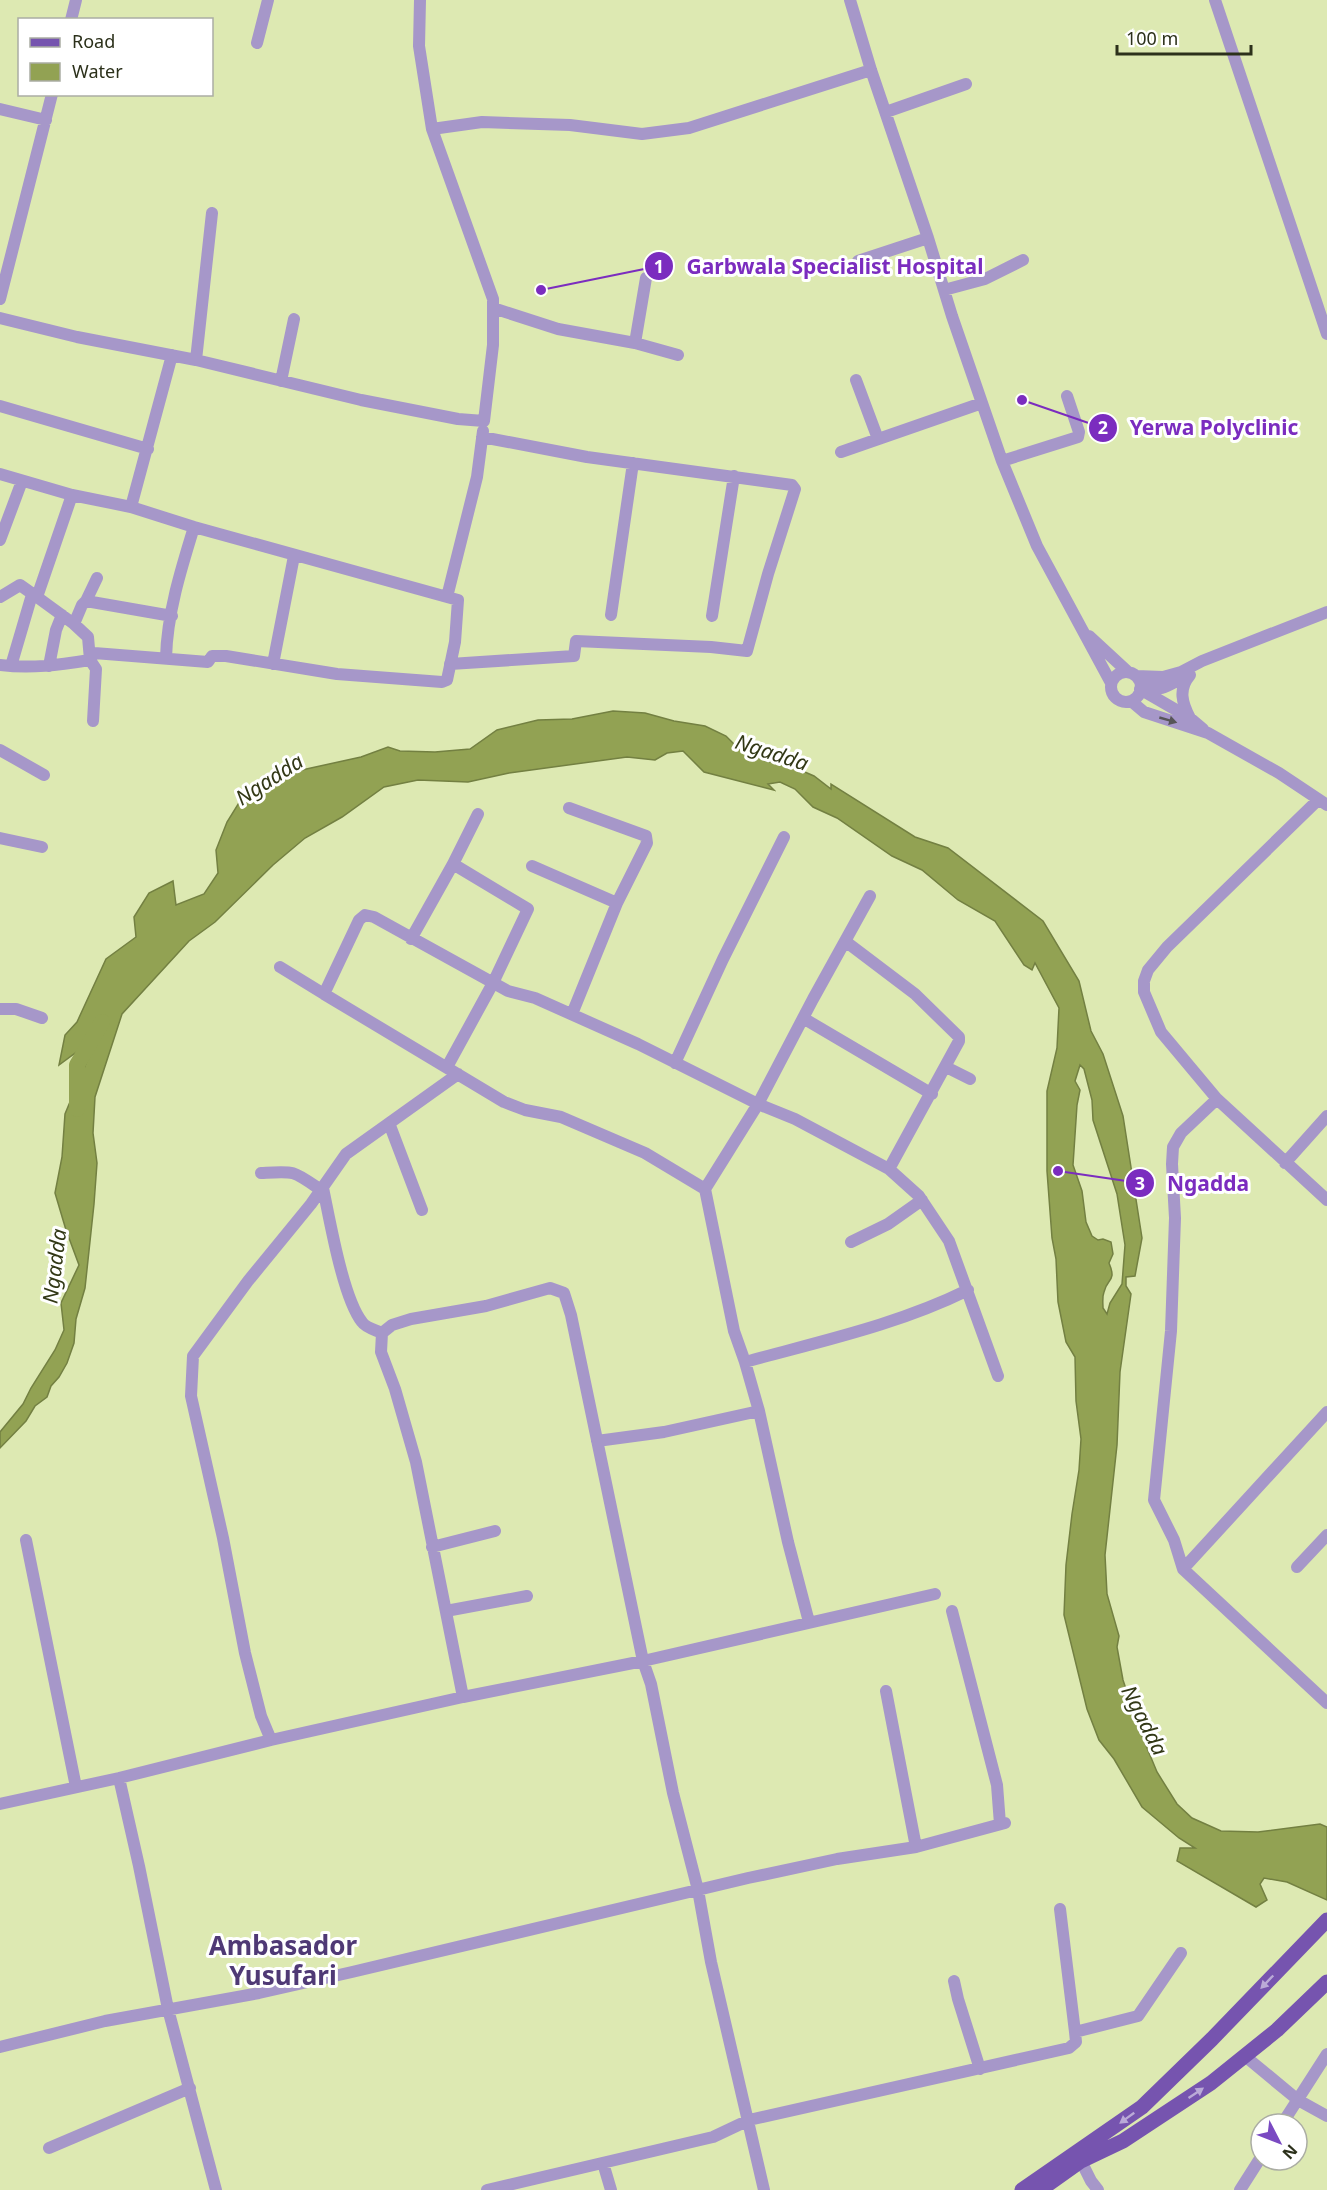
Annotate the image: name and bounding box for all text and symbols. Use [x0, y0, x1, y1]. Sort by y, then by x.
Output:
legend [18, 18, 213, 96]
scale bar [1117, 18, 1250, 56]
text: 100 m [1126, 26, 1178, 50]
text: Road [72, 29, 115, 53]
text: Water [72, 59, 123, 83]
callout: Garbwala Specialist Hospital [644, 247, 995, 286]
text: Garbwala Specialist Hospital [687, 252, 983, 280]
text: 1 [654, 254, 664, 278]
callout: Yerwa Polyclinic [1088, 408, 1310, 447]
text: Yerwa Polyclinic [1130, 413, 1298, 441]
text: 2 [1098, 415, 1108, 439]
one-way arrow [1159, 716, 1177, 725]
water label: Ngadda [732, 727, 812, 777]
water label: Ngadda [230, 747, 308, 811]
callout: Ngadda [1125, 1164, 1261, 1203]
text: Ngadda [1167, 1169, 1249, 1197]
text: 3 [1135, 1171, 1145, 1195]
water label: Ngadda [36, 1227, 72, 1305]
water label: Ngadda [1115, 1680, 1175, 1760]
district label: Ambasador Yusufari [209, 1927, 358, 1993]
one-way arrow [1261, 1975, 1275, 1989]
one-way arrow [1188, 2087, 1204, 2099]
one-way arrow [1120, 2112, 1136, 2124]
north arrow [1249, 2112, 1309, 2172]
text: N [1278, 2140, 1303, 2164]

